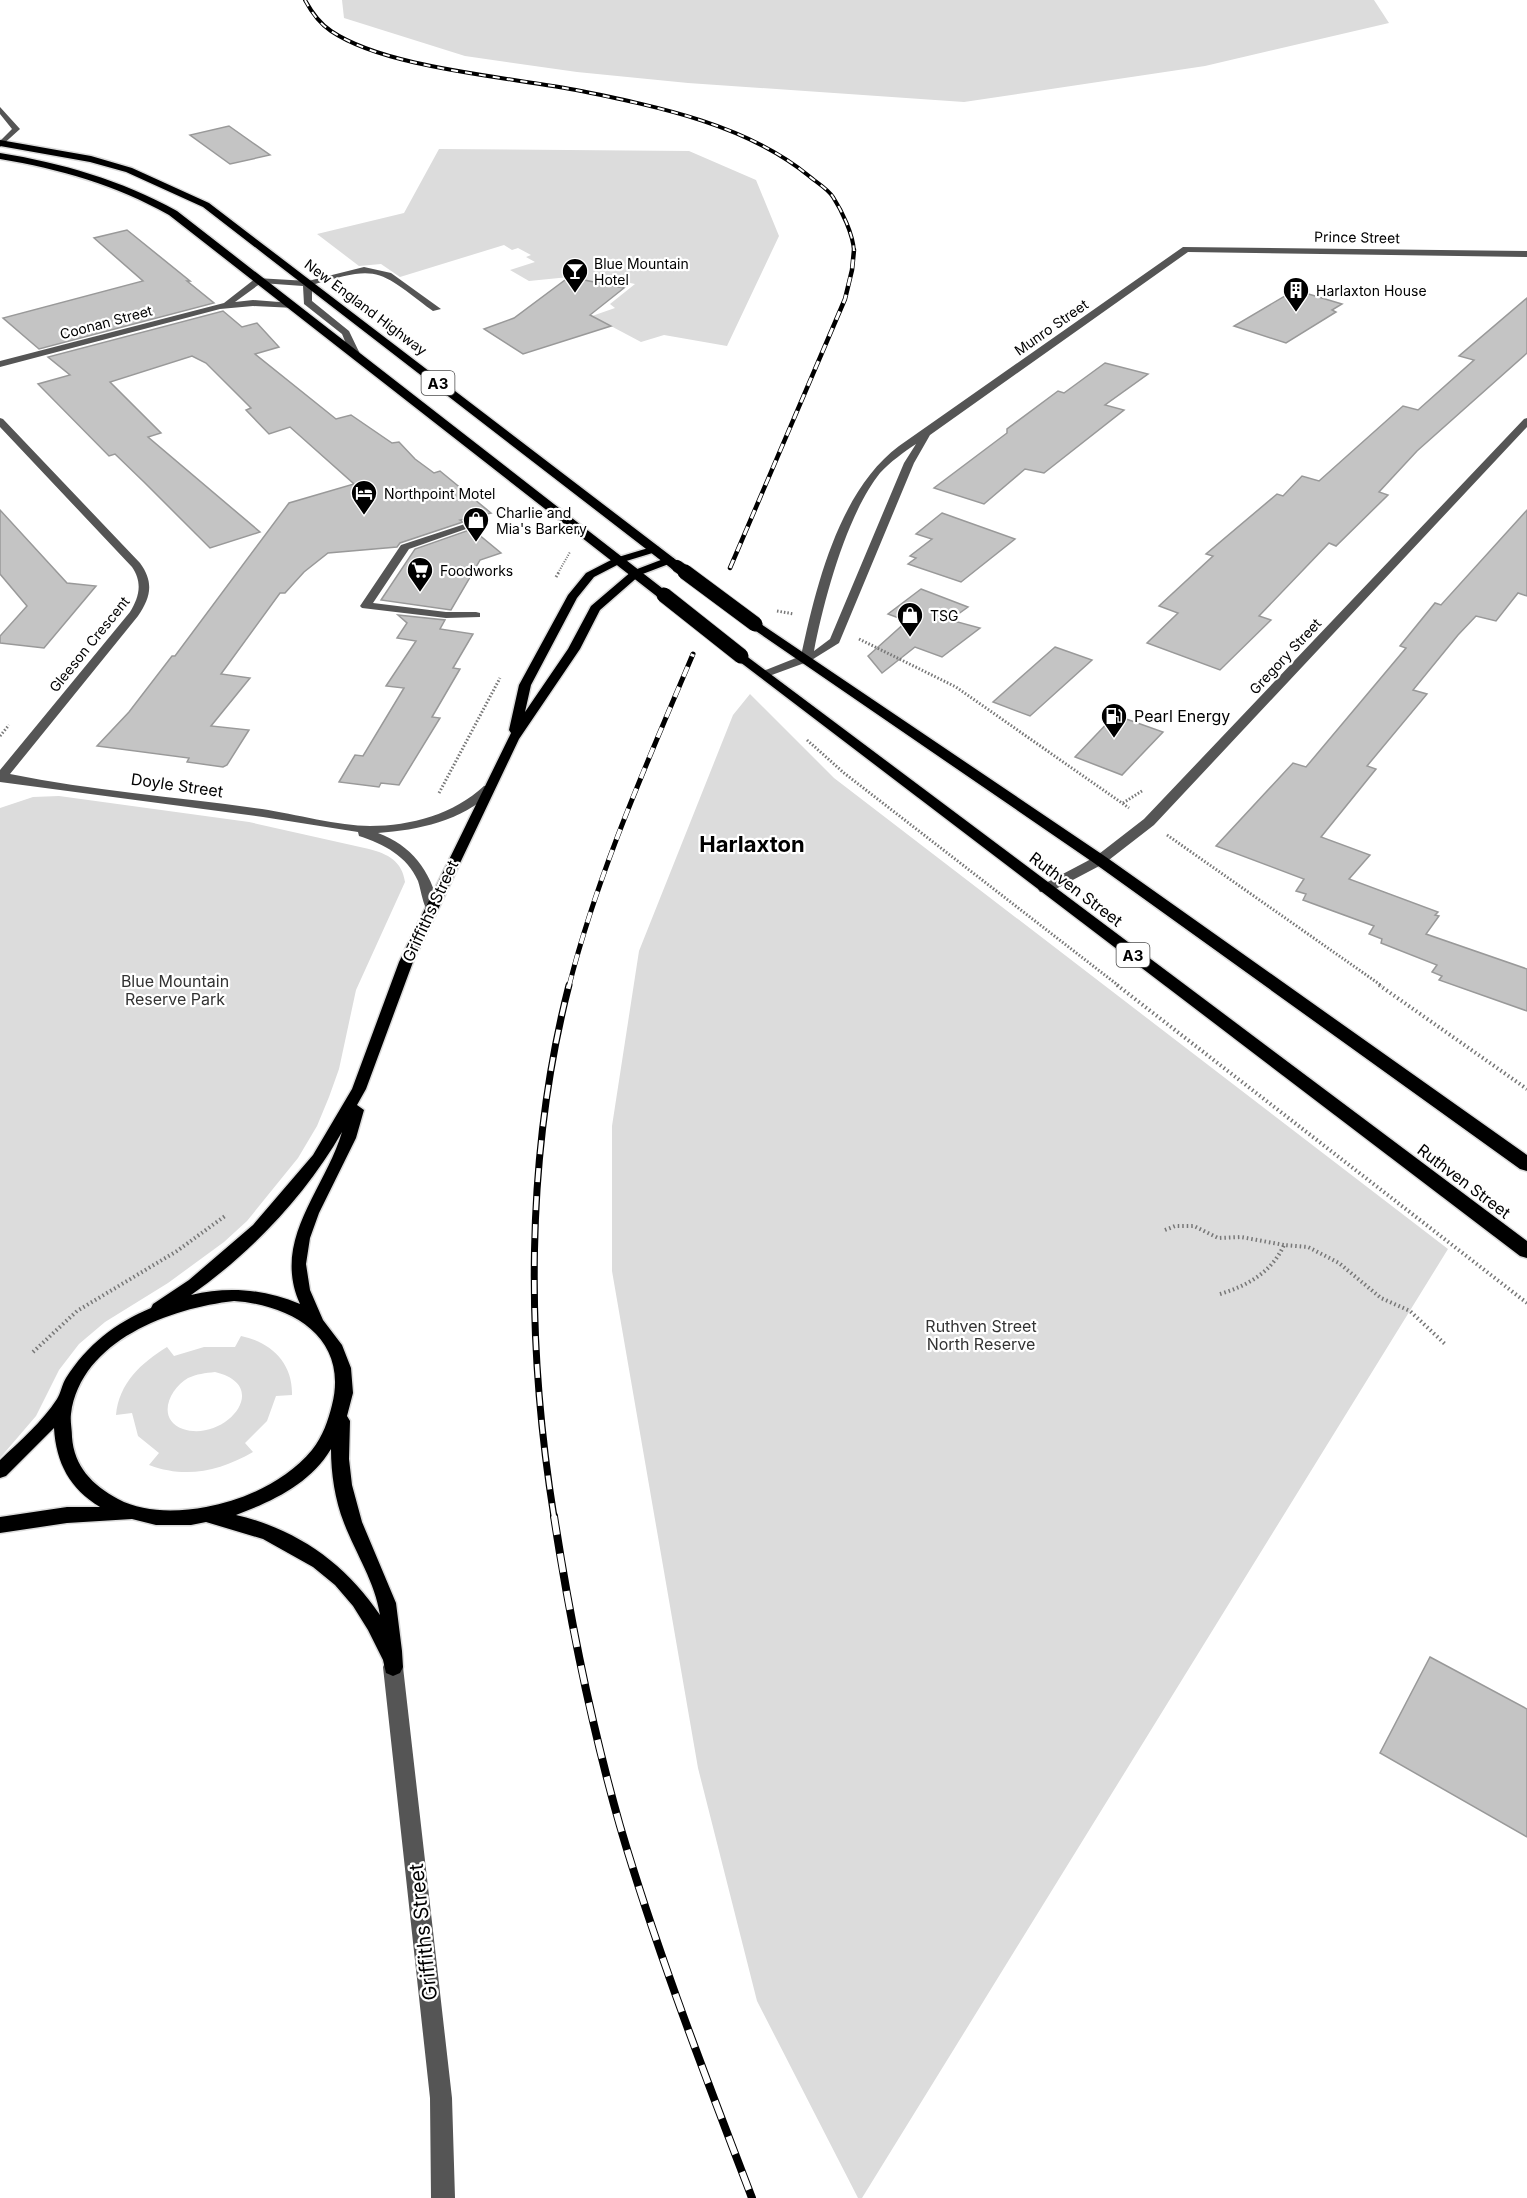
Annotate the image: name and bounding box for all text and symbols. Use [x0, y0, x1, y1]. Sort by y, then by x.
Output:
street label: Prince Street [1314, 228, 1400, 246]
street label: New England Highway [301, 255, 431, 359]
place label: Blue Mountain Hotel [594, 255, 689, 288]
bar icon: Blue Mountain Hotel [560, 256, 590, 294]
building icon: Harlaxton House [1281, 275, 1311, 313]
place label: Harlaxton House [1316, 282, 1427, 299]
street label: Munro Street [1011, 295, 1091, 359]
street label: Coonan Street [58, 301, 154, 342]
road number: A3 [422, 371, 454, 395]
hotel icon: Northpoint Motel [349, 478, 379, 516]
place label: Northpoint Motel [384, 485, 495, 502]
place label: Charlie and Mia's Barkery [496, 504, 587, 537]
shop icon: Charlie and Mia's Barkery [461, 505, 491, 543]
supermarket icon: Foodworks [405, 555, 435, 593]
place label: Foodworks [440, 562, 513, 579]
street label: Gleeson Crescent [45, 592, 133, 695]
shop icon: TSG [895, 600, 925, 638]
place label: TSG [930, 607, 958, 624]
street label: Gregory Street [1246, 614, 1325, 697]
fuel station icon: Pearl Energy [1099, 701, 1129, 739]
place label: Pearl Energy [1134, 706, 1230, 726]
street label: Doyle Street [130, 769, 224, 801]
district label: Harlaxton [699, 831, 805, 857]
street label: Ruthven Street [1026, 848, 1126, 930]
street label: Griffiths Street [398, 857, 462, 965]
road number: A3 [1116, 943, 1150, 967]
park label: Blue Mountain Reserve Park [121, 971, 229, 1009]
street label: Ruthven Street [1414, 1140, 1514, 1222]
park label: Ruthven Street North Reserve [925, 1316, 1037, 1354]
street label: Griffiths Street [404, 1862, 442, 2002]

